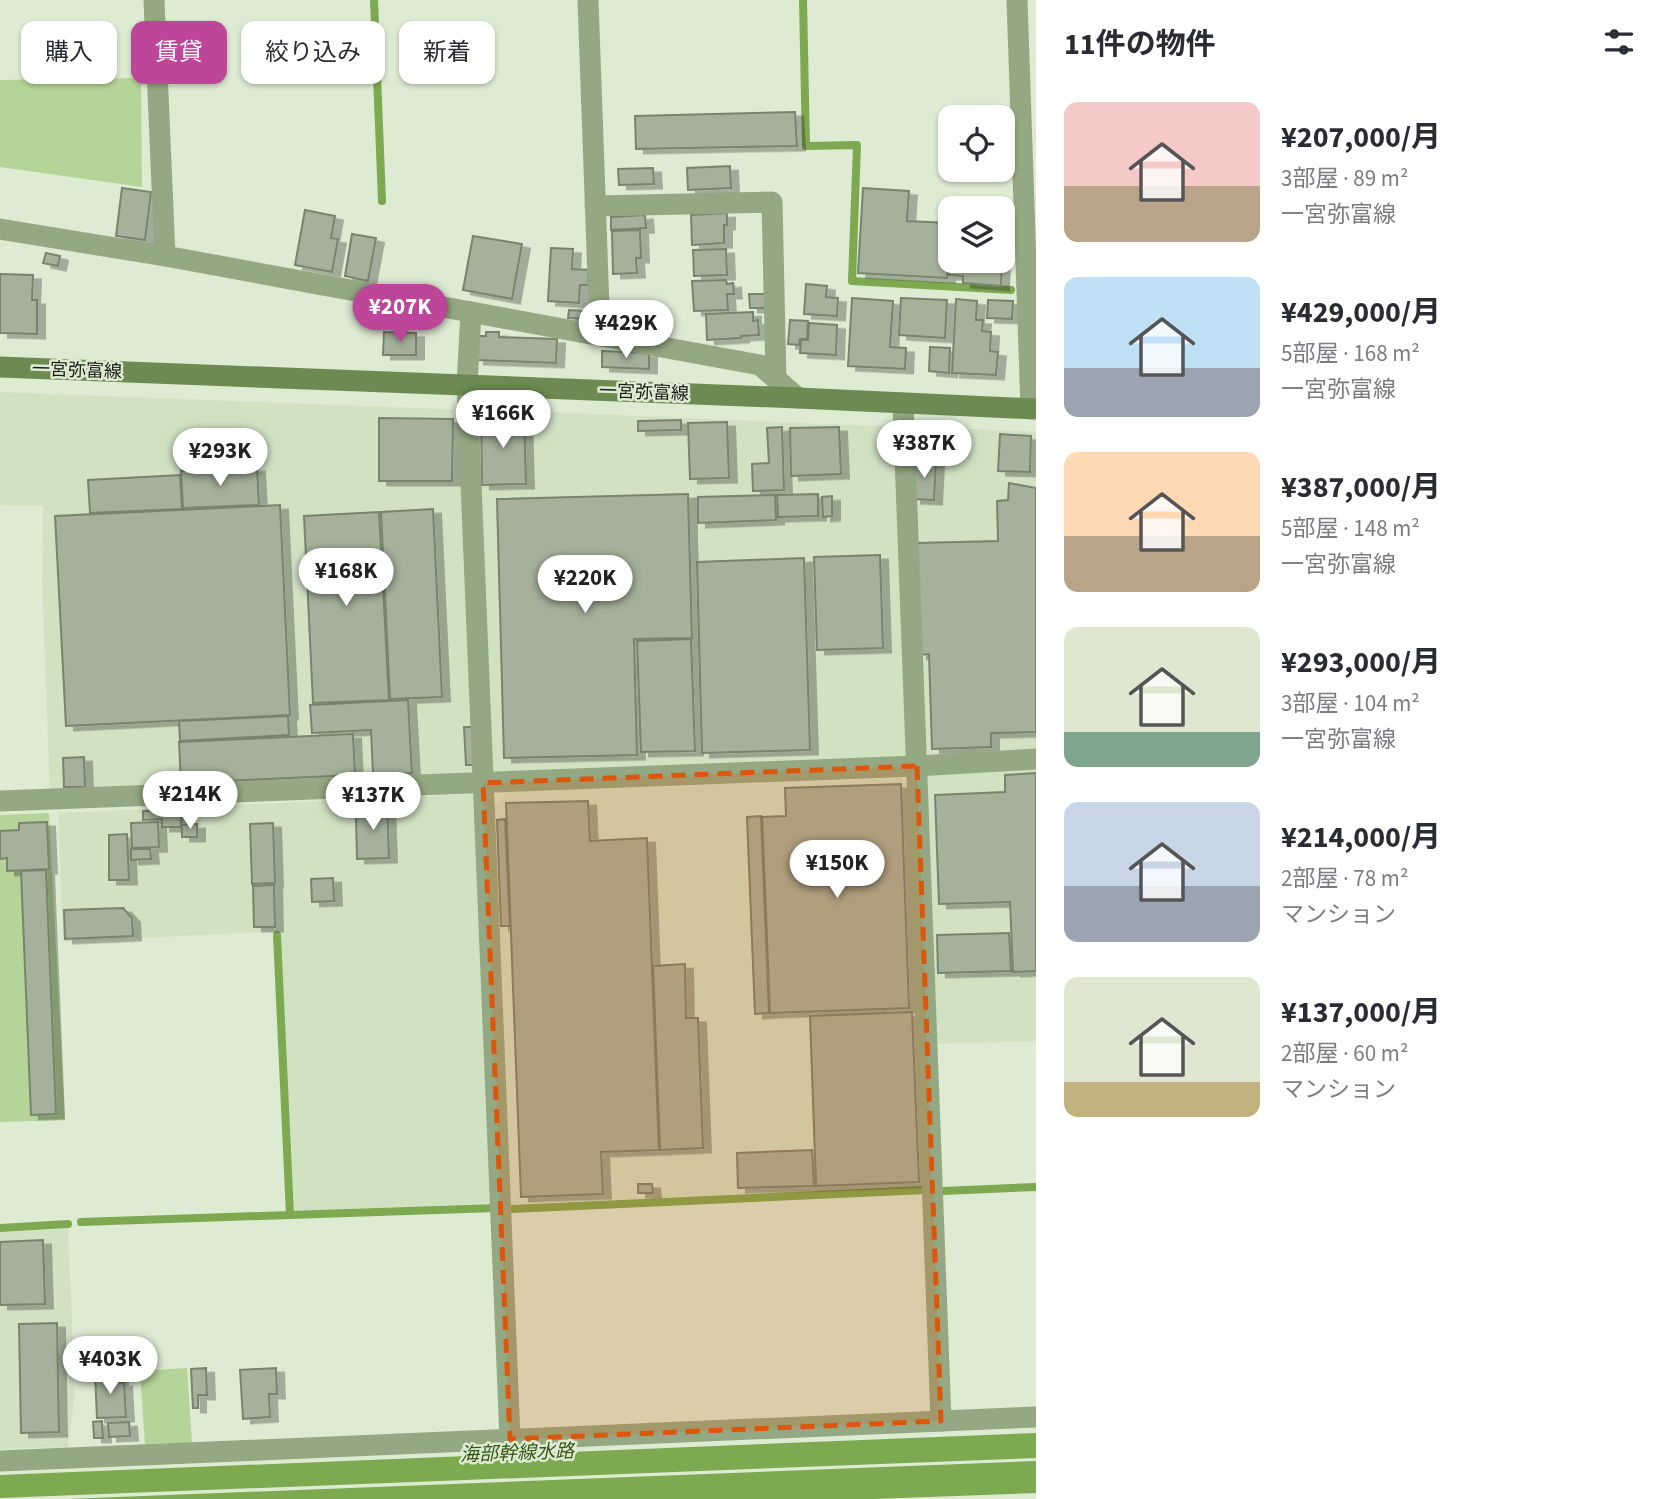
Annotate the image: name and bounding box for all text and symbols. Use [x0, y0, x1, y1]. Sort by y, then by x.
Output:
chip: 購入 [21, 21, 117, 84]
chip: 賃貸 [131, 21, 227, 84]
chip: 絞り込み [241, 21, 385, 84]
chip: 新着 [399, 21, 495, 84]
text: 11件の物件 [1064, 23, 1216, 66]
icon: filters [1600, 23, 1638, 61]
map controls [938, 105, 1015, 273]
button: locate [938, 105, 1015, 182]
text: ¥207,000/月 [1281, 116, 1441, 159]
icon: home [1120, 130, 1204, 214]
text: 3部屋 · 89 m² [1281, 162, 1408, 195]
button: layers [938, 196, 1015, 273]
text: 一宮弥富線 [1281, 198, 1396, 231]
pin: ¥207K [351, 284, 449, 344]
text: ¥207K [369, 290, 431, 323]
text: ¥429,000/月 [1281, 291, 1441, 334]
pin: ¥429K [577, 300, 675, 360]
icon: home [1120, 305, 1204, 389]
text: ¥429K [595, 306, 657, 339]
text: 5部屋 · 168 m² [1281, 337, 1420, 370]
street label: 一宮弥富線 [32, 356, 122, 385]
text: 一宮弥富線 [1281, 373, 1396, 406]
street label: 一宮弥富線 [599, 378, 689, 407]
pin: ¥166K [454, 391, 552, 450]
text: ¥166K [472, 396, 534, 429]
pin: ¥387K [875, 420, 973, 480]
text: ¥387K [893, 426, 955, 459]
pin: ¥293K [171, 428, 269, 488]
text: ¥293K [189, 434, 251, 467]
text: ¥387,000/月 [1281, 466, 1441, 509]
icon: home [1120, 480, 1204, 564]
text: 5部屋 · 148 m² [1281, 512, 1420, 545]
pin: ¥168K [297, 548, 395, 608]
text: 一宮弥富線 [1281, 548, 1396, 581]
text: ¥168K [315, 554, 377, 587]
pin: ¥220K [536, 556, 634, 615]
text: ¥220K [554, 561, 616, 594]
text: ¥293,000/月 [1281, 641, 1441, 684]
icon: home [1120, 655, 1204, 739]
text: 3部屋 · 104 m² [1281, 687, 1420, 720]
text: 一宮弥富線 [1281, 723, 1396, 756]
pin: ¥214K [141, 772, 239, 831]
pin: ¥137K [324, 772, 422, 832]
text: ¥214K [159, 777, 221, 810]
text: ¥137K [342, 778, 404, 811]
text: ¥214,000/月 [1281, 816, 1441, 859]
icon: home [1120, 830, 1204, 914]
pin: ¥150K [788, 841, 886, 900]
text: ¥150K [806, 846, 868, 879]
text: 2部屋 · 78 m² [1281, 862, 1408, 895]
text: マンション [1281, 898, 1396, 931]
text: ¥137,000/月 [1281, 991, 1441, 1034]
icon: home [1120, 1005, 1204, 1089]
text: 2部屋 · 60 m² [1281, 1037, 1408, 1070]
text: マンション [1281, 1073, 1396, 1106]
pin: ¥403K [61, 1336, 159, 1396]
text: ¥403K [79, 1342, 141, 1375]
water label: 海部幹線水路 [460, 1438, 576, 1469]

